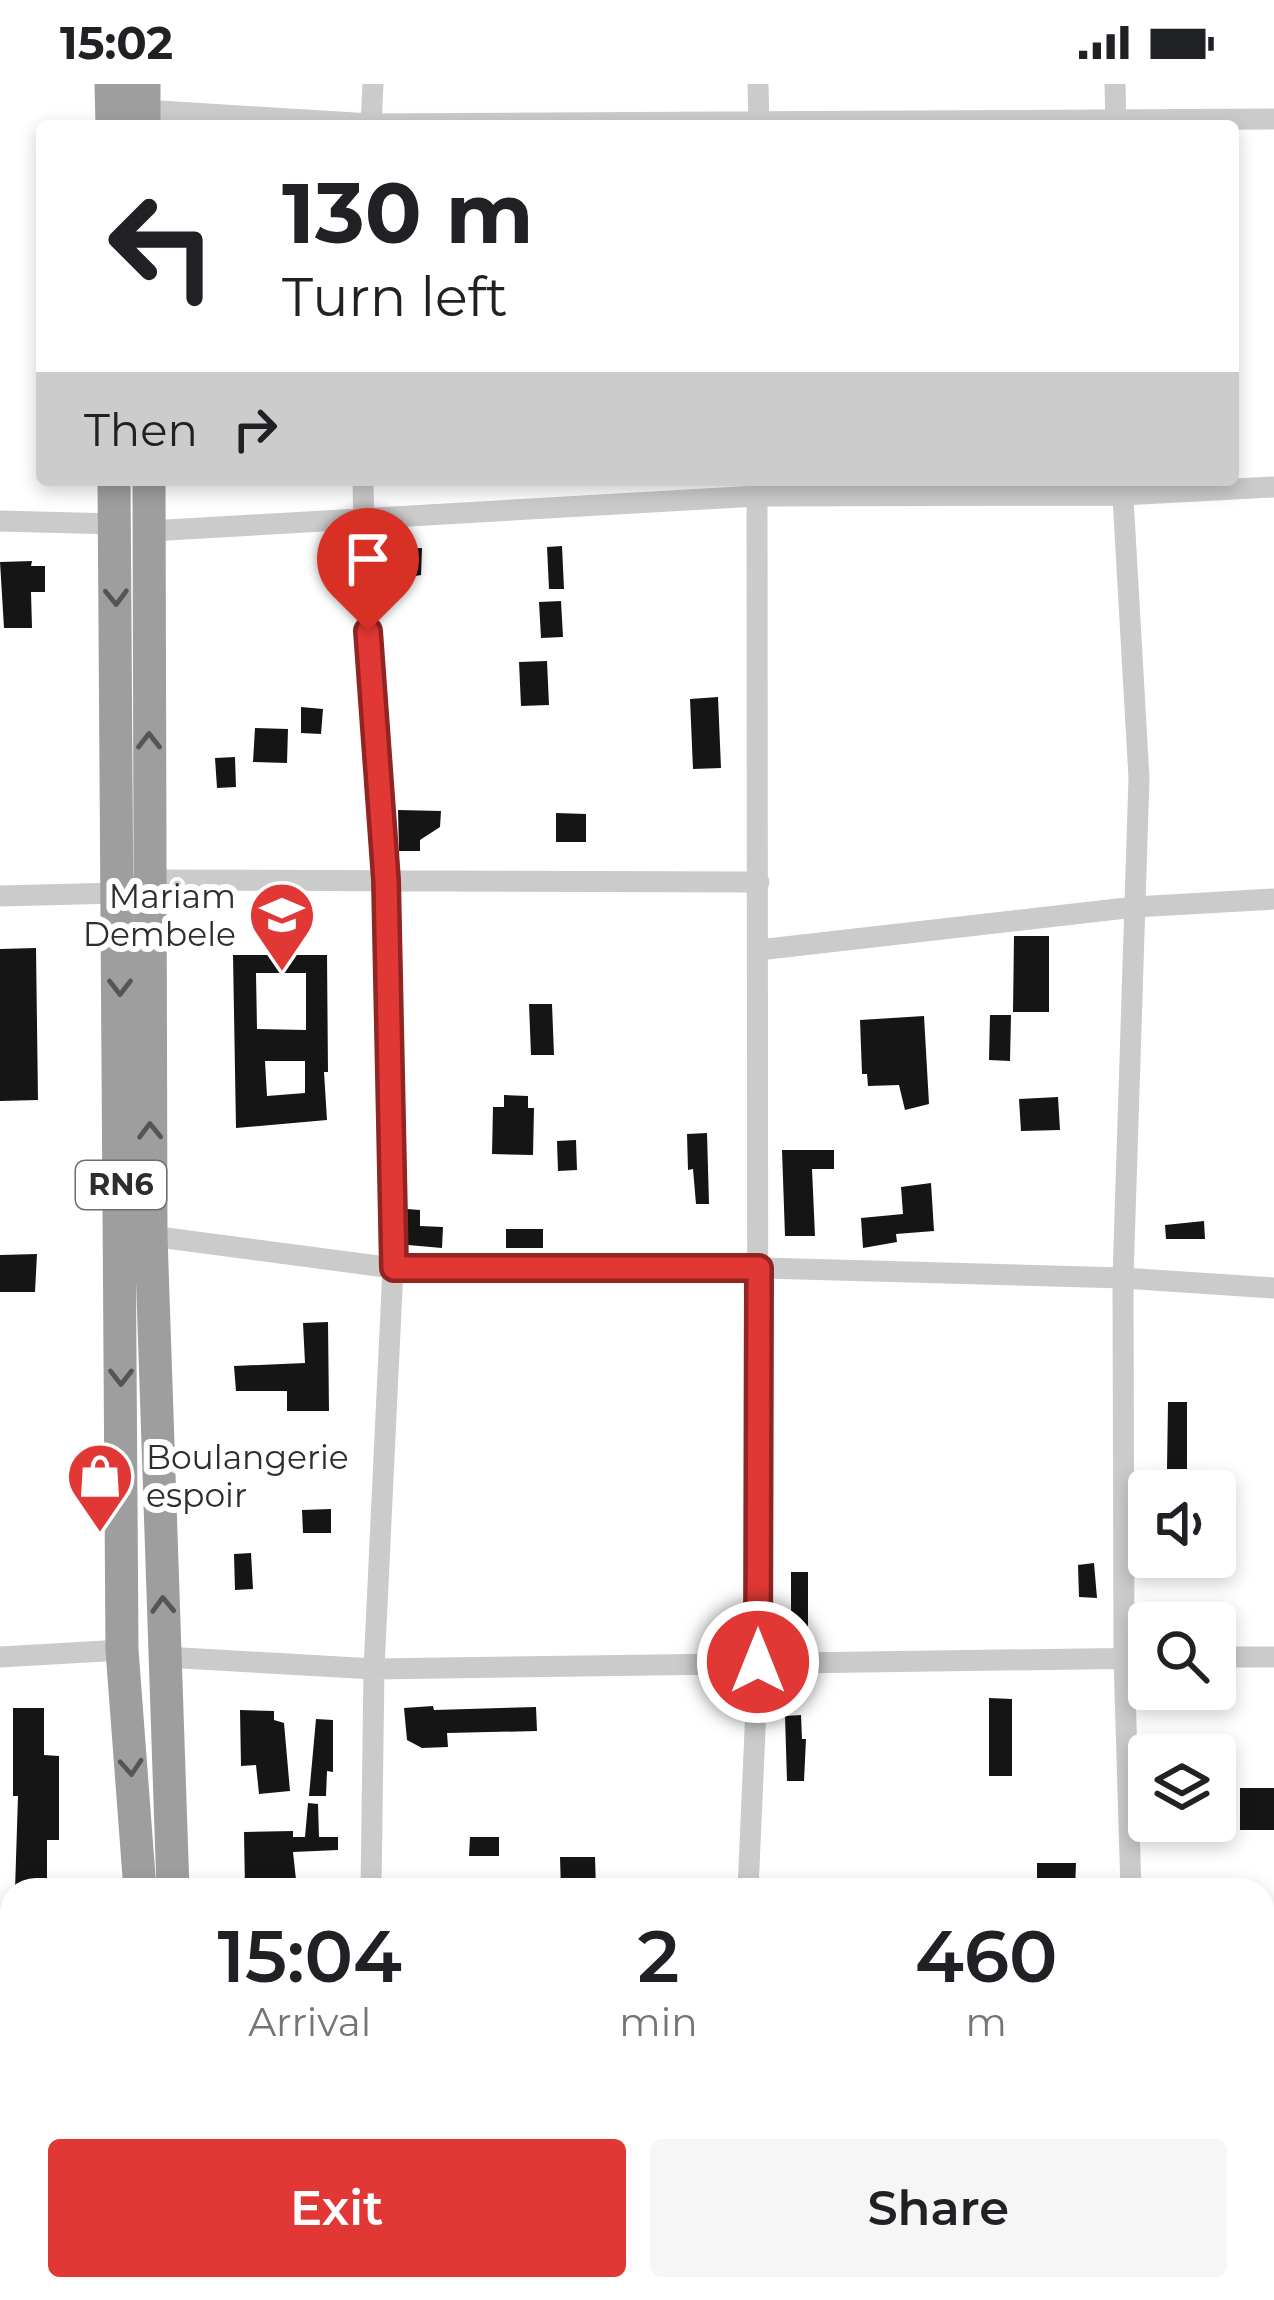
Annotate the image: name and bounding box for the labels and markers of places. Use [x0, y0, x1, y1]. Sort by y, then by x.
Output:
pin [317, 508, 419, 631]
place label: Mariam Dembele [83, 876, 236, 954]
school or university icon: Mariam Dembele [247, 880, 317, 974]
place label: Boulangerie espoir [146, 1437, 349, 1515]
shop icon: Boulangerie espoir [65, 1441, 135, 1535]

